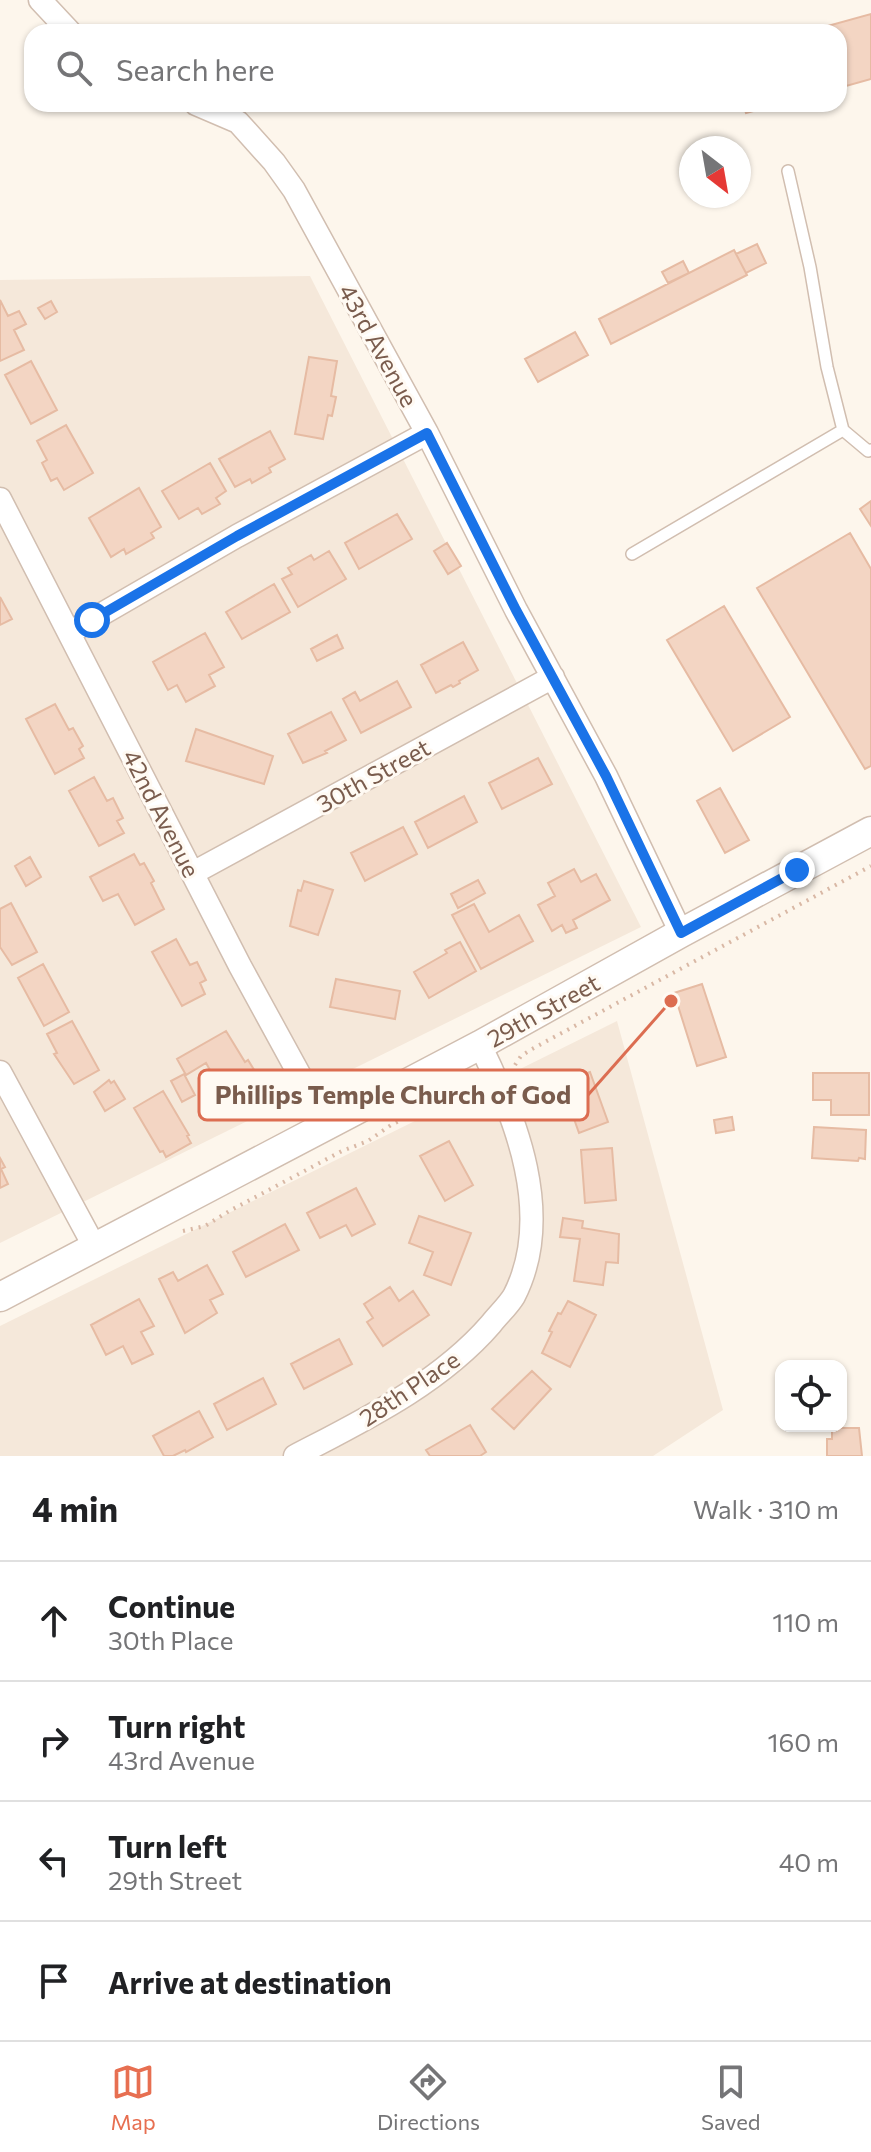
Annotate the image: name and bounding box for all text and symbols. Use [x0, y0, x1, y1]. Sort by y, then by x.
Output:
search box [24, 24, 847, 112]
icon: search [52, 46, 96, 90]
text: Search here [116, 50, 275, 87]
north arrow [679, 136, 751, 208]
street label: 43rd Avenue [333, 279, 425, 411]
route start [74, 602, 110, 638]
street label: 30th Street [311, 732, 435, 818]
street label: 42nd Avenue [117, 744, 207, 882]
route end [779, 852, 815, 888]
street label: 29th Street [482, 967, 604, 1053]
callout: Phillips Temple Church of God [199, 1070, 588, 1120]
text: Phillips Temple Church of God [215, 1078, 571, 1109]
street label: 28th Place [354, 1344, 464, 1432]
map controls [775, 1360, 847, 1432]
button: locate [775, 1360, 847, 1432]
text: 4 min [32, 1487, 118, 1529]
text: Walk · 310 m [693, 1493, 839, 1524]
text: Continue [108, 1587, 235, 1624]
icon: ahead [32, 1599, 76, 1643]
text: 110 m [772, 1606, 839, 1637]
text: 30th Place [108, 1624, 233, 1655]
text: Turn right [108, 1707, 245, 1744]
icon: right [32, 1719, 76, 1763]
text: 160 m [767, 1726, 839, 1757]
text: 43rd Avenue [108, 1744, 255, 1775]
text: Turn left [108, 1827, 227, 1864]
icon: left [32, 1839, 76, 1883]
text: 40 m [779, 1846, 839, 1877]
text: 29th Street [108, 1864, 242, 1895]
icon: arrive [32, 1959, 76, 2003]
text: Arrive at destination [108, 1963, 392, 2000]
tab: Map [111, 2060, 156, 2135]
tab: Directions [377, 2060, 480, 2135]
tab: Saved [701, 2060, 760, 2135]

